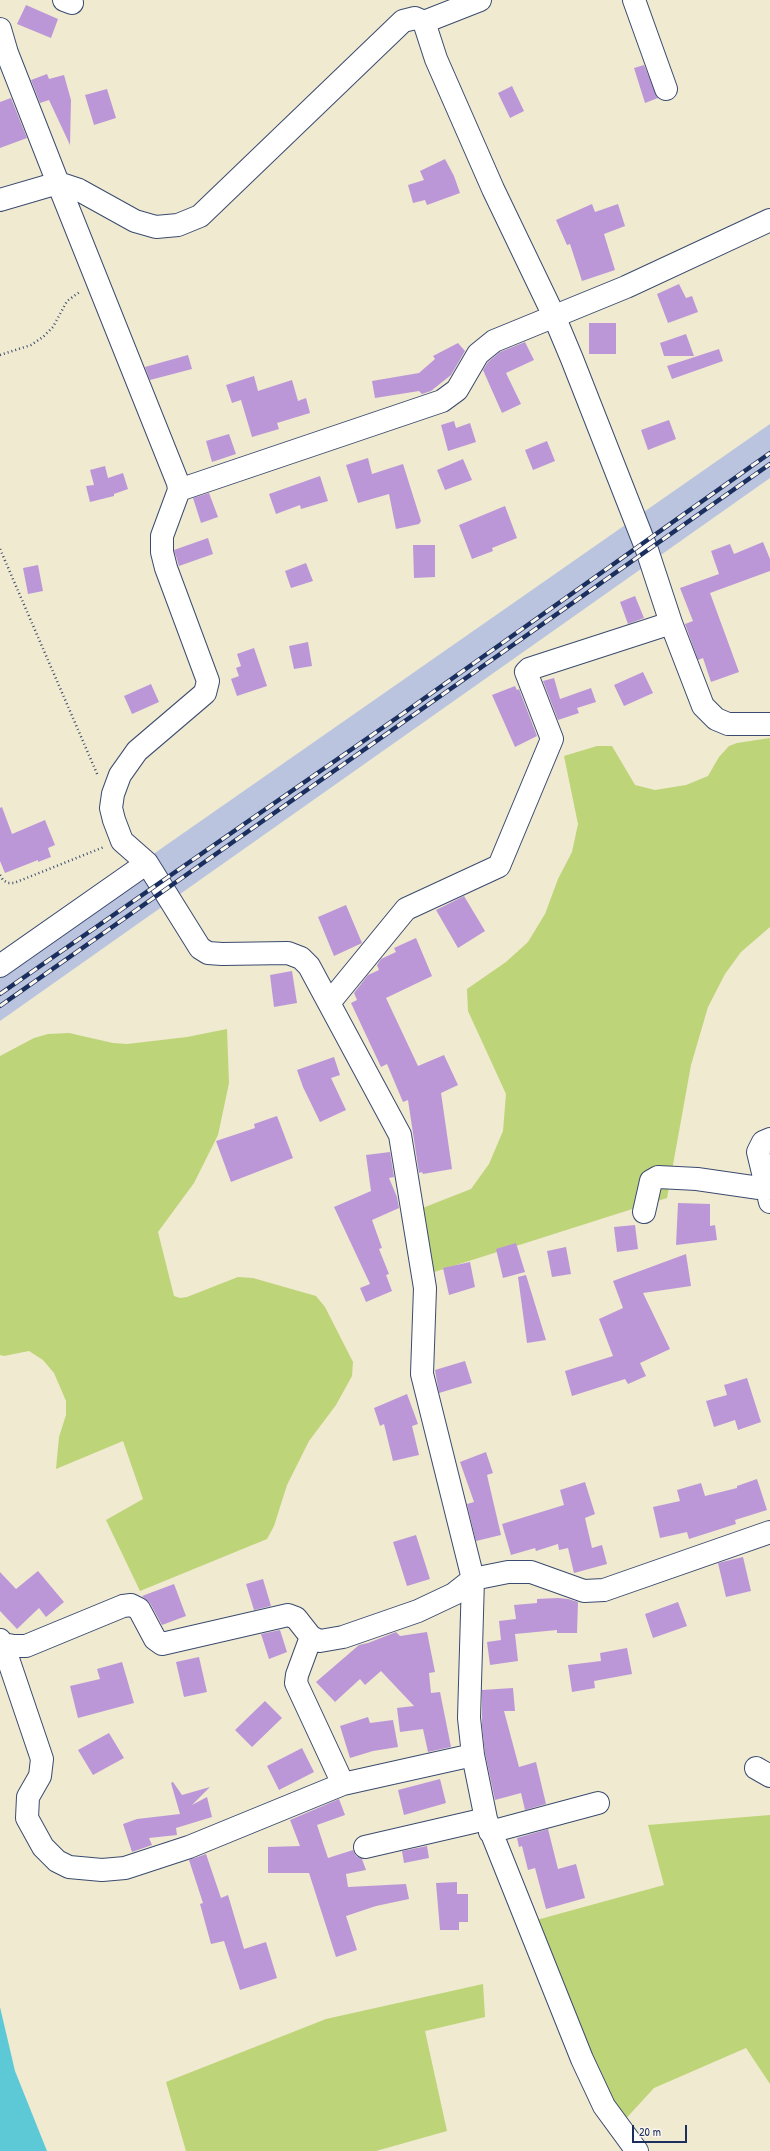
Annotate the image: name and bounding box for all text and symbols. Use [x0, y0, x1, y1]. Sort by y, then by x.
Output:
scale bar [634, 2117, 689, 2143]
text: 20 m [639, 2123, 661, 2140]

